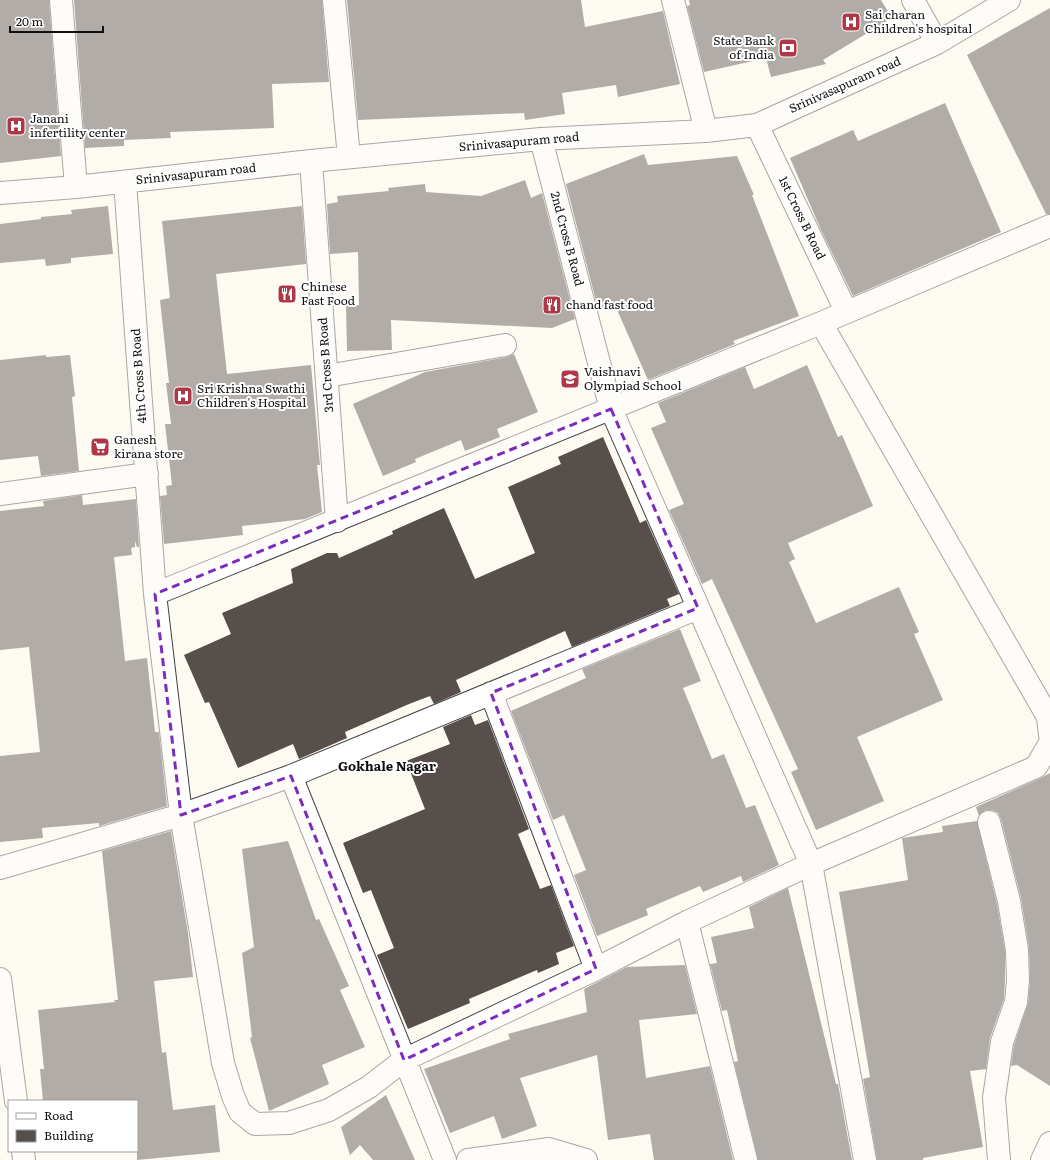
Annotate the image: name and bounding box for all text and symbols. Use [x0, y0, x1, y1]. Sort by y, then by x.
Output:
place label: Sai charan Children's hospital [865, 5, 972, 37]
scale bar [10, 8, 103, 34]
hospital icon: Sai charan Children's hospital [840, 11, 862, 33]
text: 20 m [16, 12, 43, 30]
place label: State Bank of India [713, 31, 775, 63]
bank icon: State Bank of India [777, 37, 799, 59]
street label: Srinivasapuram road [786, 51, 904, 117]
place label: Janani infertility center [30, 109, 125, 141]
hospital icon: Janani infertility center [5, 115, 27, 137]
street label: Srinivasapuram road [458, 127, 581, 155]
street label: Srinivasapuram road [135, 158, 258, 188]
street label: 1st Cross B Road [775, 173, 831, 263]
street label: 2nd Cross B Road [547, 189, 589, 289]
place label: Chinese Fast Food [301, 277, 356, 309]
restaurant icon: Chinese Fast Food [276, 283, 298, 305]
restaurant icon: chand fast food [541, 294, 563, 316]
place label: chand fast food [566, 295, 654, 313]
street label: 3rd Cross B Road [313, 316, 337, 413]
street label: 4th Cross B Road [126, 327, 150, 424]
place label: Vaishnavi Olympiad School [584, 362, 681, 394]
school or university icon: Vaishnavi Olympiad School [559, 368, 581, 390]
place label: Sri Krishna Swathi Children's Hospital [197, 379, 306, 411]
hospital icon: Sri Krishna Swathi Children's Hospital [172, 385, 194, 407]
place label: Ganesh kirana store [114, 430, 183, 462]
supermarket icon: Ganesh kirana store [89, 436, 111, 458]
district label: Gokhale Nagar [338, 756, 436, 775]
legend [8, 1100, 138, 1152]
text: Road [44, 1106, 74, 1124]
text: Building [44, 1126, 94, 1144]

